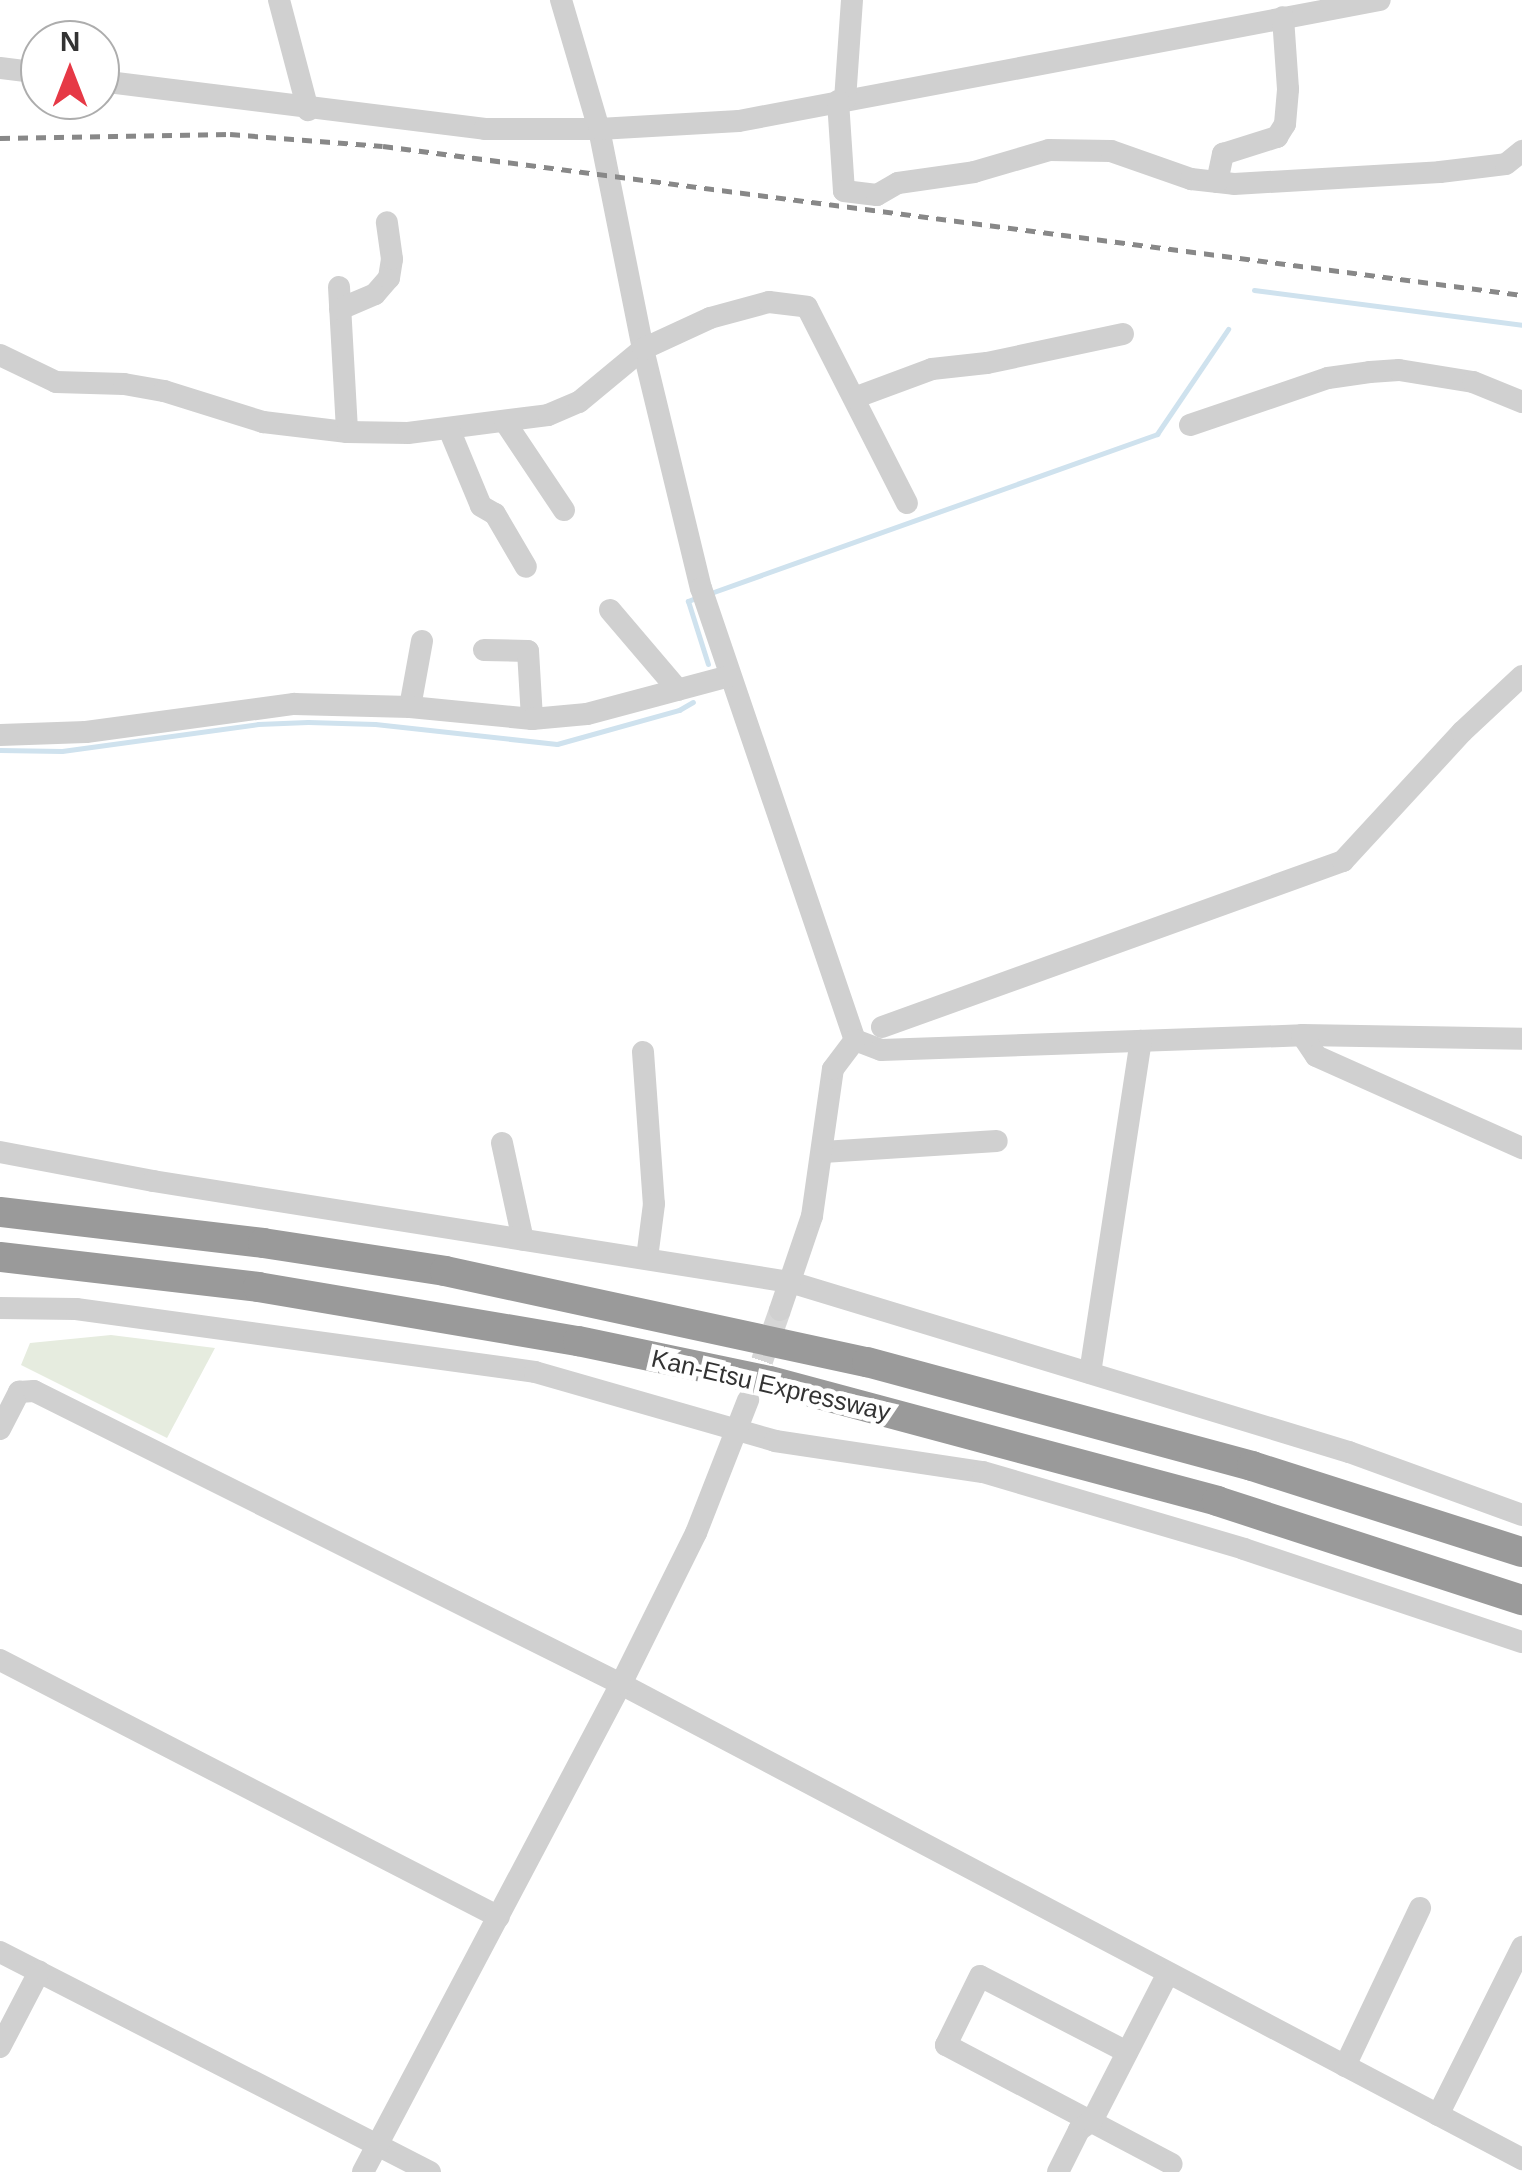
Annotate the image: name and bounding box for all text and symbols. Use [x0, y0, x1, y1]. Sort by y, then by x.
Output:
north arrow [20, 20, 120, 120]
text: N [60, 26, 80, 57]
street label: Kan-Etsu Expressway [648, 1343, 894, 1427]

